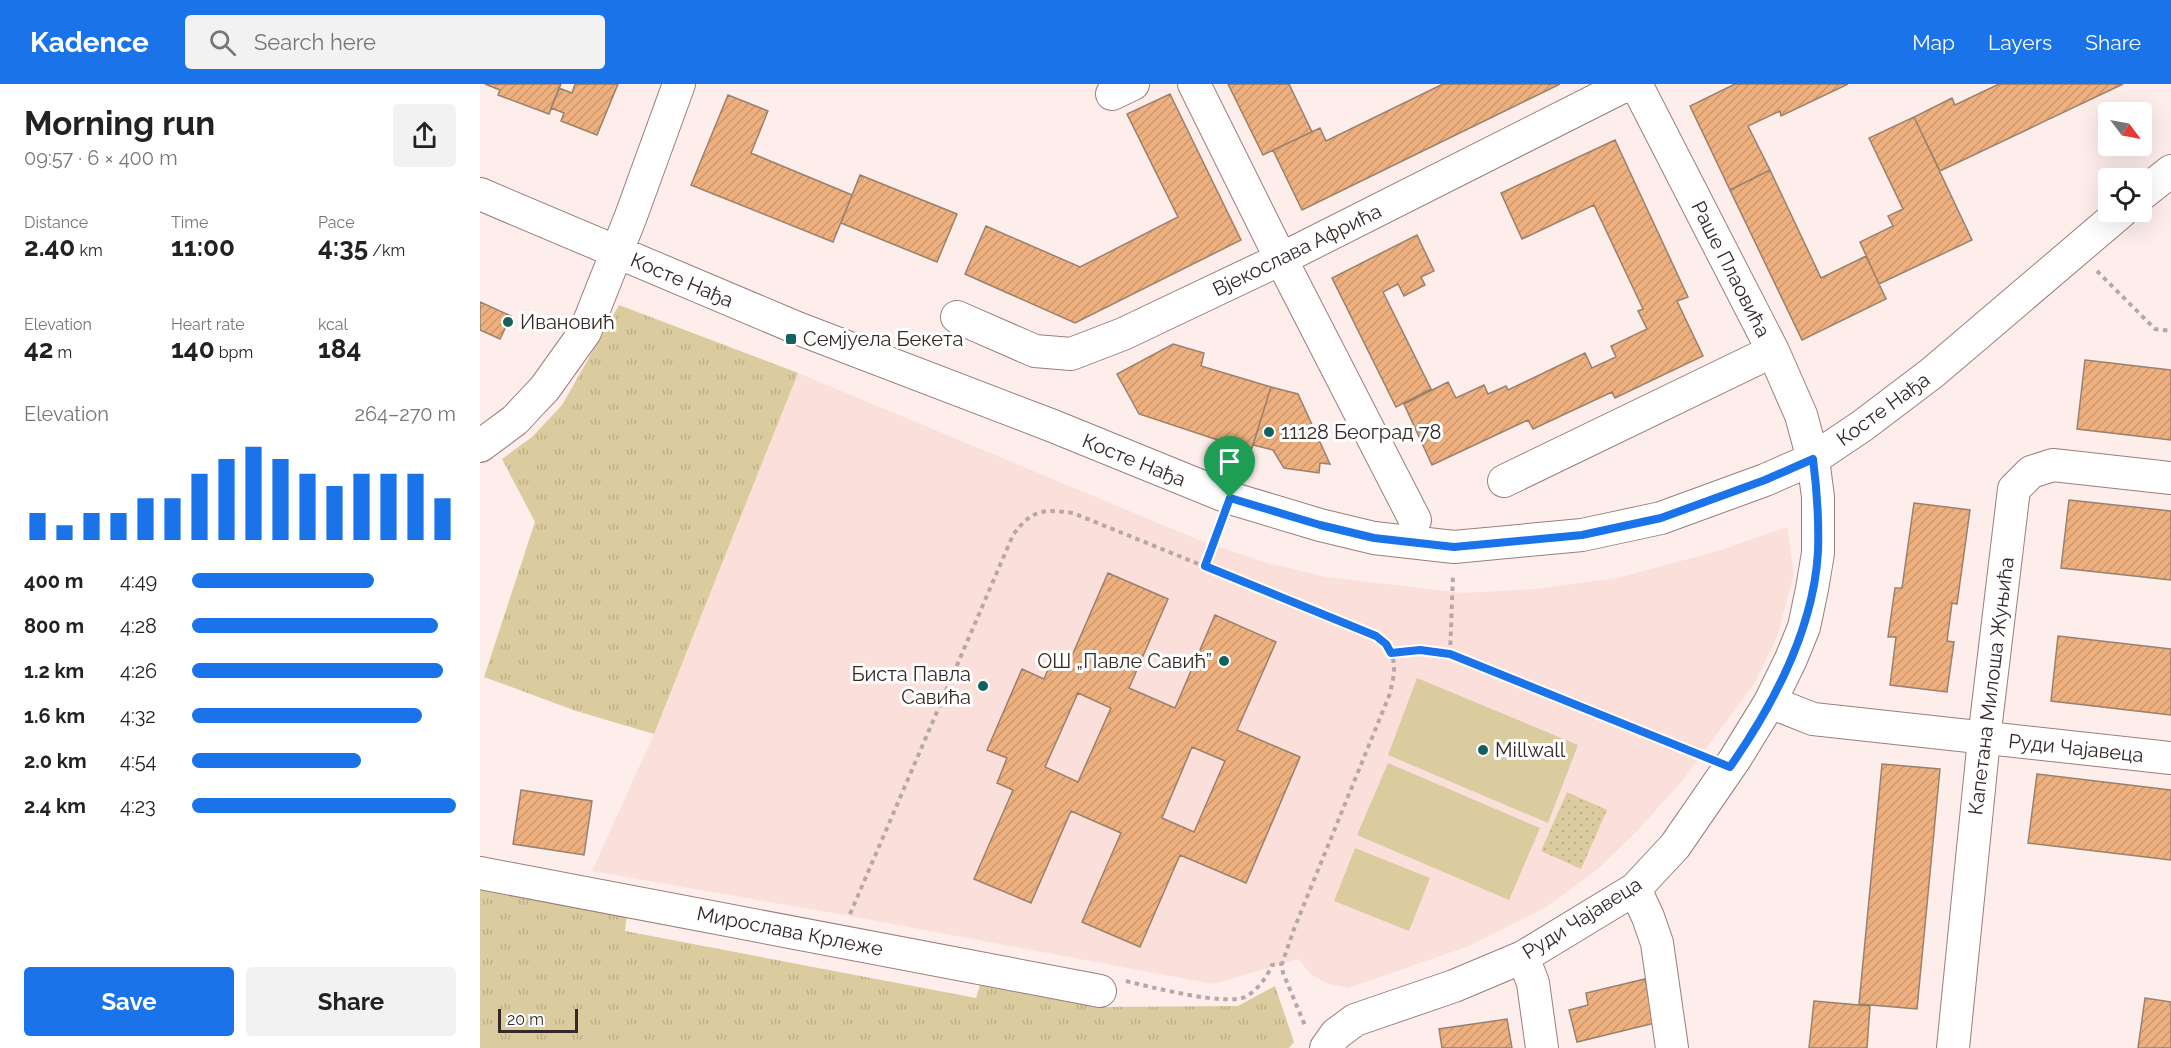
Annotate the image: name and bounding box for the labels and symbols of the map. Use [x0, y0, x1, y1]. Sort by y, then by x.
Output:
north arrow [2098, 102, 2152, 156]
street label: Раше Плаовића [1686, 197, 1776, 341]
street label: Вјекослава Афрића [1209, 199, 1385, 301]
street label: Косте Нађа [627, 248, 737, 312]
place label: Ивановић [520, 310, 615, 334]
marker: Ивановић [501, 315, 515, 329]
place label: Семјуела Бекета [803, 327, 963, 351]
marker: Семјуела Бекета [784, 332, 798, 346]
street label: Косте Нађа [1832, 367, 1934, 451]
place label: 11128 Београд 78 [1281, 420, 1441, 444]
marker: 11128 Београд 78 [1262, 425, 1276, 439]
street label: Косте Нађа [1079, 428, 1189, 492]
pin [1204, 436, 1255, 498]
street label: Капетана Милоша Жуњића [1963, 556, 2019, 816]
place label: ОШ „Павле Савић” [1037, 649, 1212, 673]
marker: ОШ „Павле Савић” [1217, 654, 1231, 668]
place label: Биста Павла Савића [851, 662, 971, 709]
marker: Биста Павла Савића [976, 679, 990, 693]
street label: Руди Чајавеца [2007, 729, 2145, 767]
place label: Millwall [1495, 738, 1566, 762]
marker: Millwall [1476, 743, 1490, 757]
street label: Руди Чајавеца [1518, 872, 1646, 964]
street label: Мирослава Крлеже [695, 901, 885, 961]
scale bar [498, 1006, 578, 1034]

